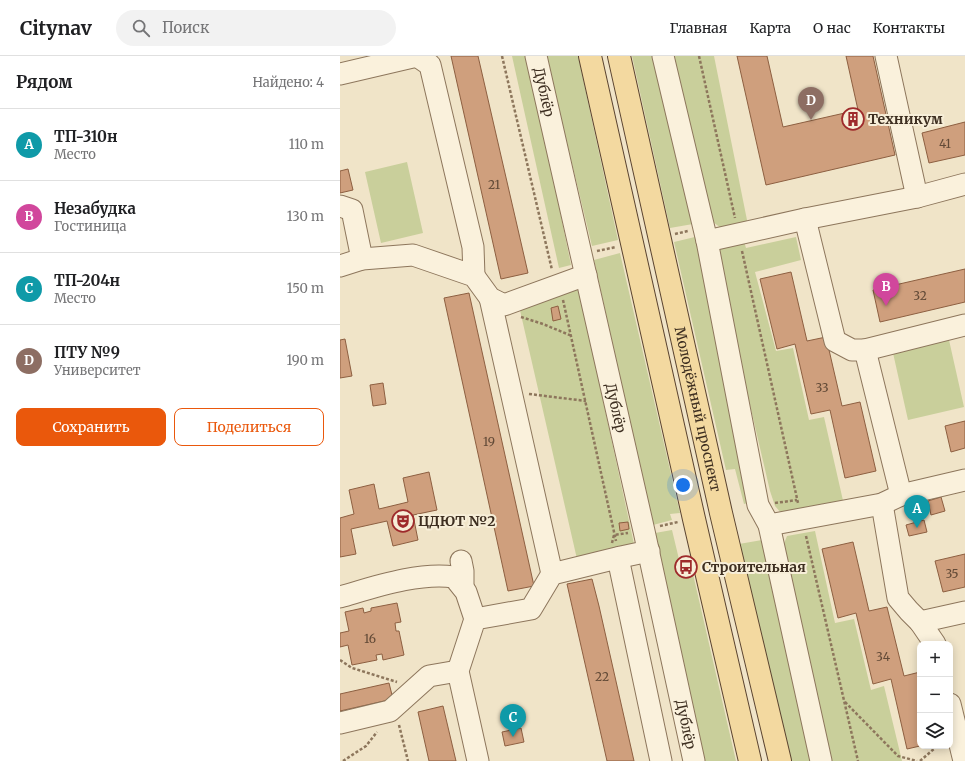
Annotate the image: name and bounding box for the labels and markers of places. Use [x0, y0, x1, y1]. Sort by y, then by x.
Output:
pin: D [798, 87, 824, 120]
building icon: Техникум [840, 106, 866, 132]
place label: Техникум [868, 110, 943, 128]
pin: B [873, 273, 899, 306]
pin: A [904, 495, 930, 528]
theatre icon: ЦДЮТ №2 [390, 508, 416, 534]
place label: ЦДЮТ №2 [418, 512, 495, 530]
bus stop icon: Строительная [673, 554, 699, 580]
place label: Строительная [702, 558, 806, 576]
pin: C [500, 704, 526, 737]

